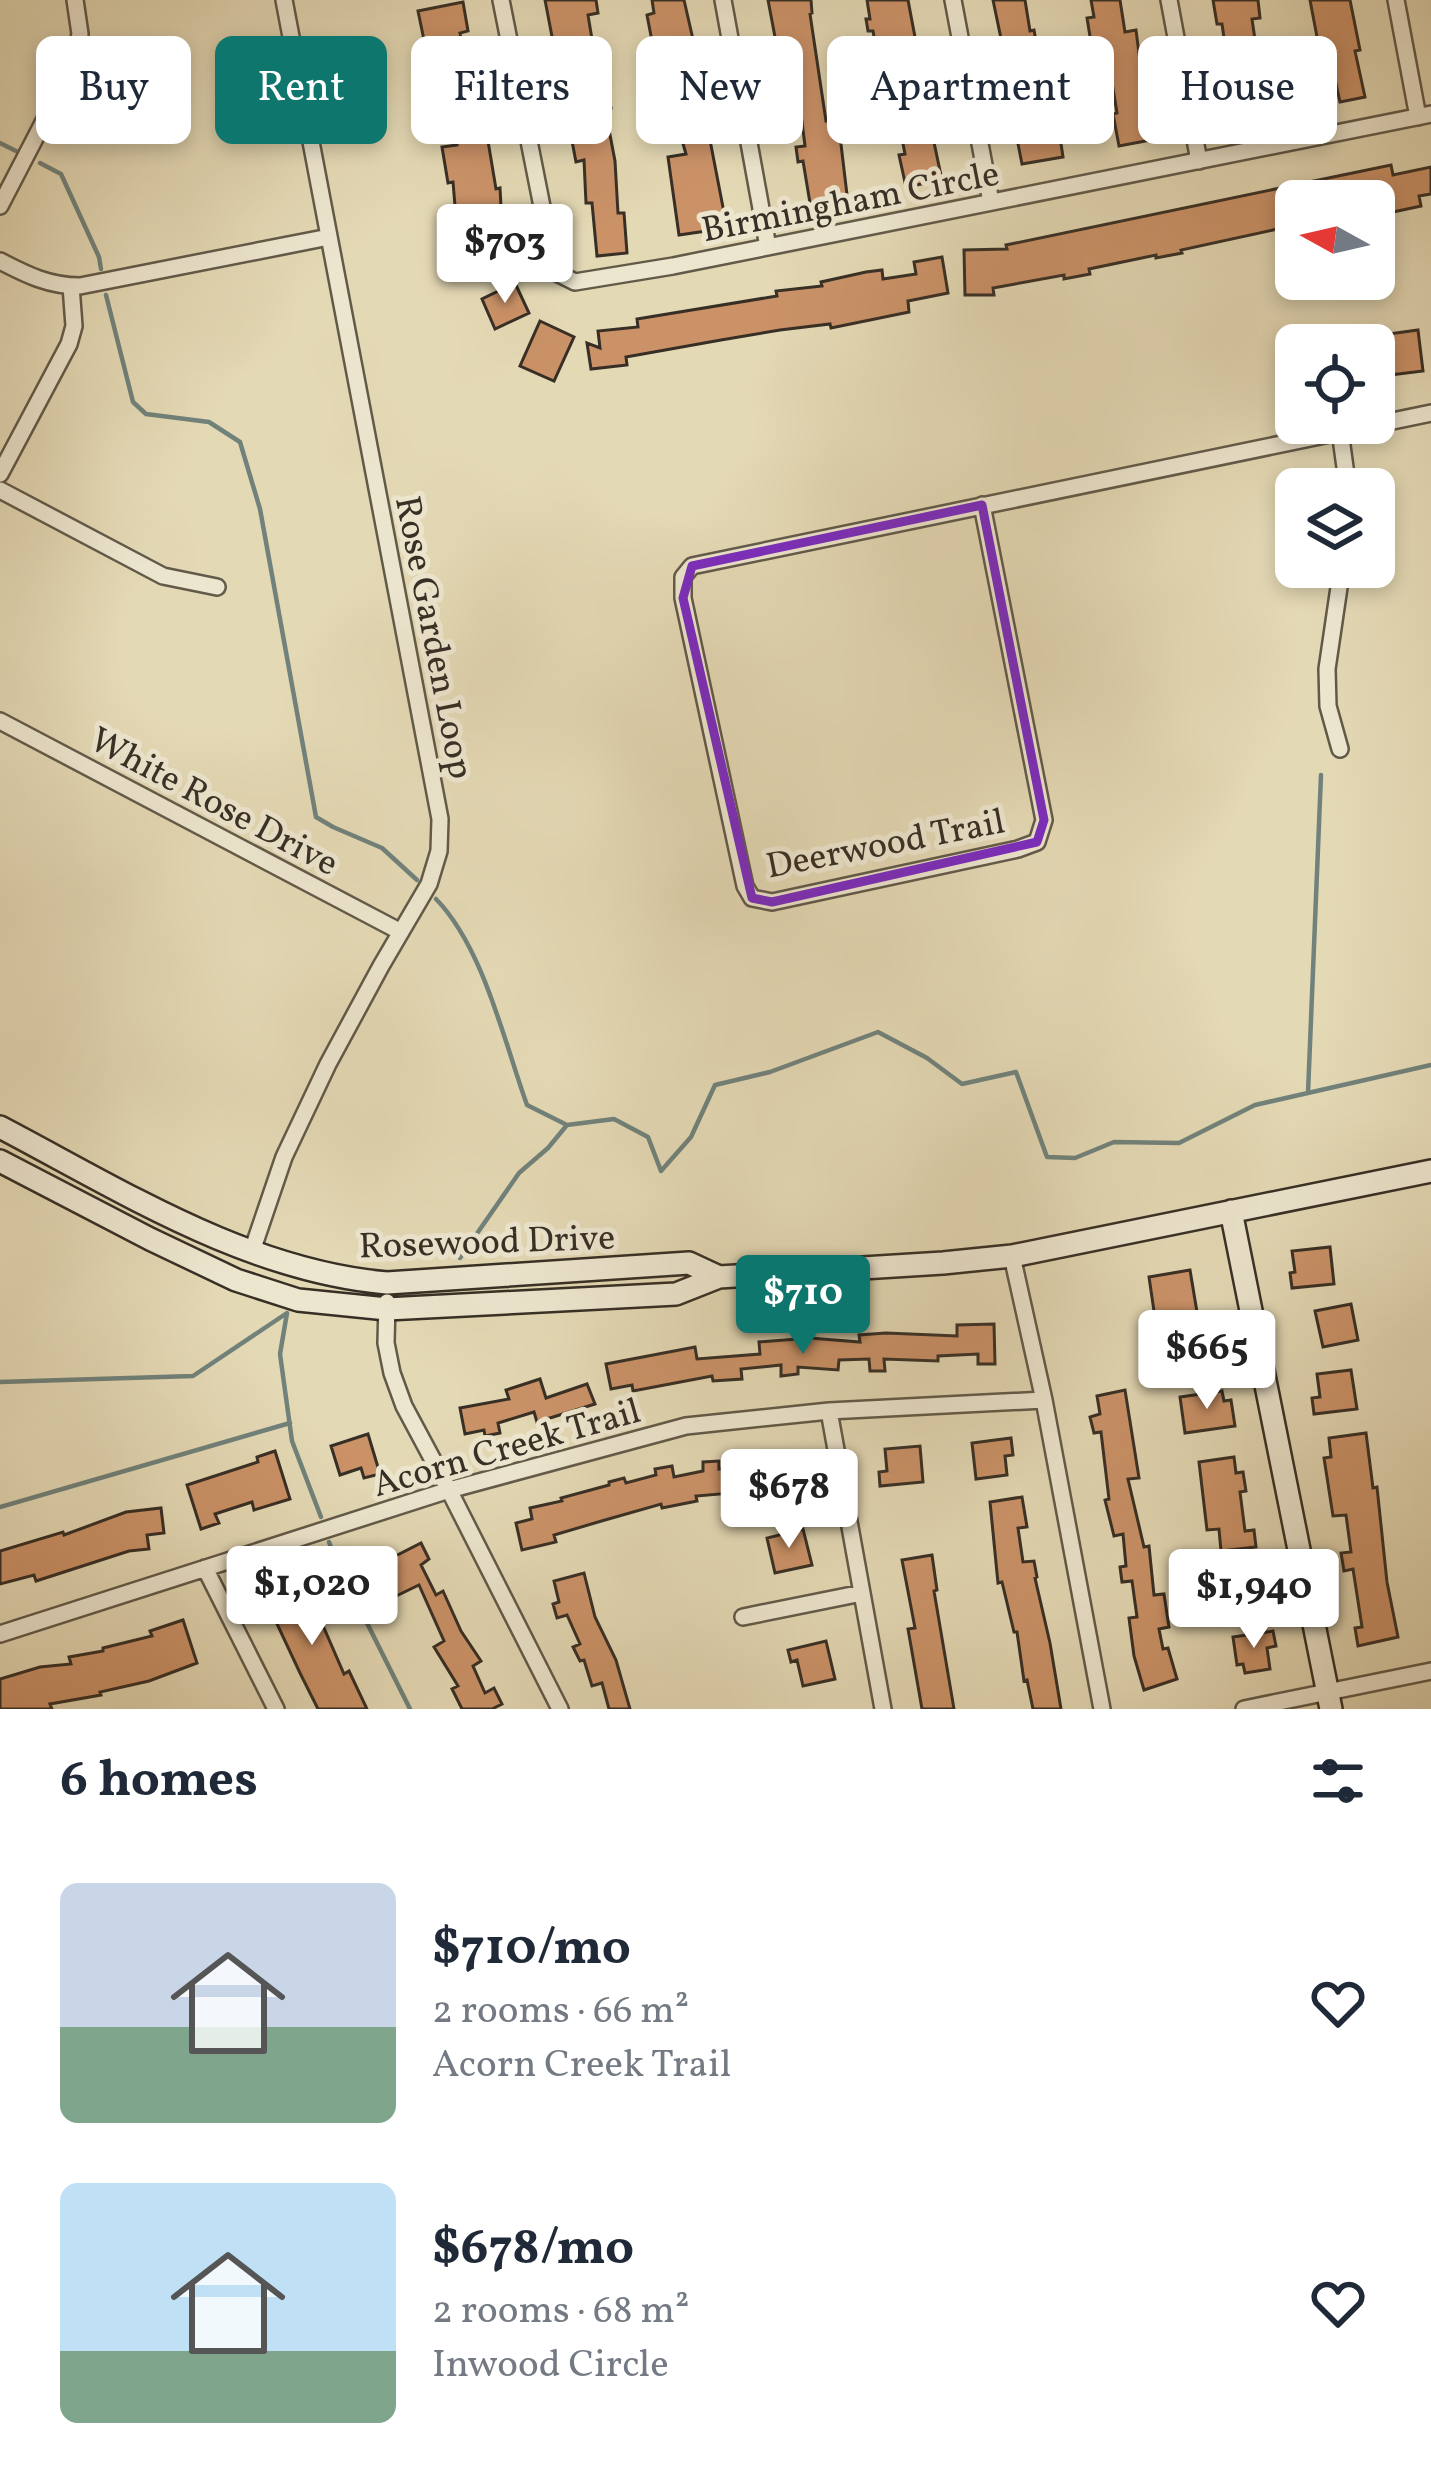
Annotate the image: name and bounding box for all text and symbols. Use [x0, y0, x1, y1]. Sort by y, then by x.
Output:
chip: Buy [36, 36, 191, 144]
chip: Rent [215, 36, 387, 144]
chip: Filters [411, 36, 612, 144]
chip: New [636, 36, 803, 144]
chip: Apartment [827, 36, 1114, 144]
chip: House [1138, 36, 1337, 144]
street label: Birmingham Circle [698, 151, 1004, 257]
north arrow [1275, 180, 1395, 300]
map controls [1275, 180, 1395, 588]
pin: $703 [434, 204, 576, 306]
text: $703 [464, 216, 546, 270]
button: locate [1275, 324, 1395, 444]
button: layers [1275, 468, 1395, 588]
street label: Rose Garden Loop [380, 492, 484, 784]
street label: White Rose Drive [80, 717, 346, 890]
street label: Deerwood Trail [762, 798, 1009, 894]
street label: Rosewood Drive [358, 1215, 616, 1273]
pin: $710 [732, 1255, 874, 1357]
text: $710 [763, 1267, 843, 1321]
pin: $665 [1136, 1310, 1278, 1412]
text: $665 [1165, 1322, 1249, 1376]
street label: Acorn Creek Trail [367, 1388, 647, 1512]
pin: $678 [718, 1449, 860, 1551]
text: $678 [748, 1461, 830, 1515]
pin: $1,020 [214, 1546, 410, 1648]
pin: $1,940 [1156, 1549, 1352, 1651]
text: $1,020 [254, 1558, 370, 1612]
text: $1,940 [1196, 1561, 1312, 1615]
text: 6 homes [60, 1746, 258, 1817]
icon: filters [1305, 1748, 1371, 1814]
text: $710/mo [432, 1914, 631, 1985]
icon: home [156, 1931, 300, 2075]
icon: heart [1305, 1970, 1371, 2036]
text: 2 rooms · 66 m² [432, 1985, 689, 2039]
text: Acorn Creek Trail [432, 2039, 731, 2093]
text: $678/mo [432, 2214, 634, 2285]
icon: home [156, 2231, 300, 2375]
icon: heart [1305, 2270, 1371, 2336]
text: 2 rooms · 68 m² [432, 2285, 689, 2339]
text: Inwood Circle [432, 2339, 669, 2393]

